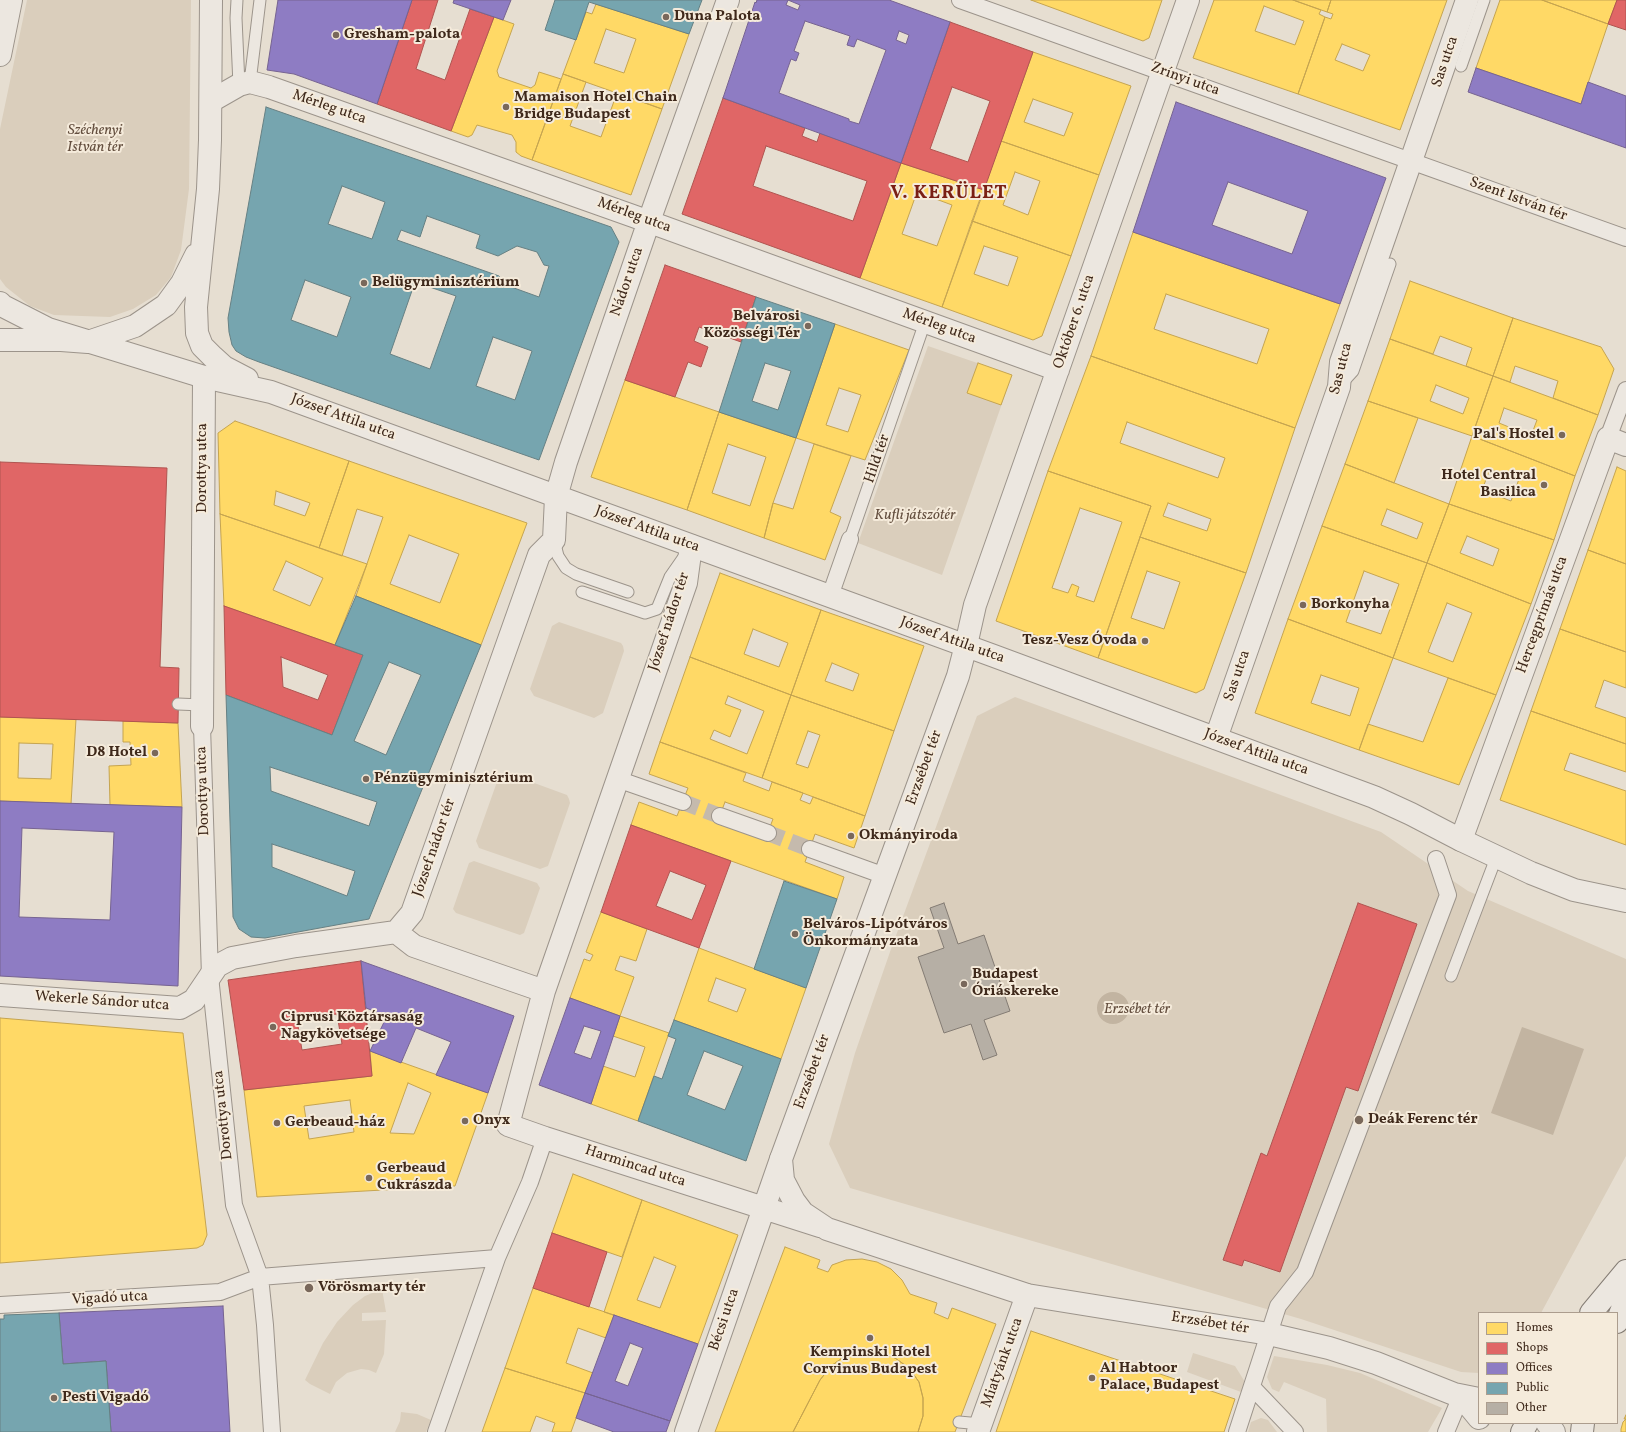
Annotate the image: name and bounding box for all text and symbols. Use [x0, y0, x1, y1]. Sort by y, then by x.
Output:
place label: Duna Palota [674, 8, 761, 26]
marker: Duna Palota [661, 12, 671, 22]
place label: Gresham-palota [344, 26, 460, 44]
marker: Gresham-palota [331, 30, 341, 40]
street label: Sas utca [1429, 34, 1463, 90]
street label: Zrínyi utca [1148, 59, 1222, 101]
street label: Mérleg utca [290, 87, 368, 129]
place label: Mamaison Hotel Chain Bridge Budapest [514, 89, 677, 124]
marker: Mamaison Hotel Chain Bridge Budapest [501, 102, 511, 112]
park label: Széchenyi István tér [67, 122, 123, 157]
street label: Szent István tér [1467, 174, 1569, 226]
district label: V. KERÜLET [890, 184, 1008, 206]
street label: Mérleg utca [595, 194, 673, 238]
street label: Nádor utca [608, 245, 648, 319]
street label: Október 6. utca [1050, 272, 1100, 372]
place label: Belügyminisztérium [372, 274, 519, 292]
marker: Belügyminisztérium [359, 278, 369, 288]
street label: Mérleg utca [900, 305, 978, 349]
place label: Belvárosi Közösségi Tér [704, 308, 800, 343]
marker: Belvárosi Közösségi Tér [803, 321, 813, 331]
street label: Sas utca [1327, 341, 1357, 397]
street label: József Attila utca [288, 391, 398, 445]
street label: Dorottya utca [194, 423, 212, 513]
place label: Pal's Hostel [1473, 426, 1554, 444]
marker: Pal's Hostel [1557, 430, 1567, 440]
street label: Hild tér [861, 432, 895, 486]
place label: Hotel Central Basilica [1441, 467, 1536, 502]
marker: Hotel Central Basilica [1539, 480, 1549, 490]
street label: József Attila utca [592, 503, 702, 557]
park label: Kufli játszótér [874, 507, 956, 525]
street label: Hercegprímás utca [1513, 554, 1573, 676]
street label: József nádor tér [646, 570, 694, 674]
place label: Borkonyha [1311, 596, 1390, 614]
marker: Borkonyha [1298, 600, 1308, 610]
street label: József Attila utca [897, 614, 1007, 668]
place label: Tesz-Vesz Óvoda [1022, 632, 1137, 650]
marker: Tesz-Vesz Óvoda [1140, 636, 1150, 646]
street label: Sas utca [1221, 648, 1255, 704]
street label: József Attila utca [1201, 726, 1311, 780]
street label: Erzsébet tér [903, 728, 947, 808]
place label: D8 Hotel [86, 744, 147, 762]
street label: Dorottya utca [193, 746, 215, 836]
marker: D8 Hotel [150, 748, 160, 758]
place label: Pénzügyminisztérium [374, 770, 533, 788]
marker: Pénzügyminisztérium [361, 774, 371, 784]
street label: József nádor tér [410, 796, 460, 900]
place label: Okmányiroda [859, 827, 958, 845]
marker: Okmányiroda [846, 831, 856, 841]
place label: Belváros-Lipótváros Önkormányzata [803, 916, 948, 951]
marker: Belváros-Lipótváros Önkormányzata [790, 929, 800, 939]
place label: Budapest Óriáskereke [972, 966, 1059, 1001]
marker: Budapest Óriáskereke [959, 979, 969, 989]
street label: Wekerle Sándor utca [34, 988, 170, 1016]
park label: Erzsébet tér [1104, 1001, 1170, 1019]
place label: Ciprusi Köztársaság Nagykövetsége [281, 1009, 423, 1044]
marker: Ciprusi Köztársaság Nagykövetsége [268, 1022, 278, 1032]
street label: Erzsébet tér [791, 1032, 835, 1112]
street label: Dorottya utca [210, 1069, 238, 1161]
place label: Deák Ferenc tér [1368, 1111, 1478, 1129]
place label: Onyx [473, 1112, 510, 1130]
place label: Gerbeaud-ház [285, 1114, 385, 1132]
marker: Deák Ferenc tér [1353, 1114, 1365, 1126]
marker: Onyx [460, 1116, 470, 1126]
marker: Gerbeaud-ház [272, 1118, 282, 1128]
street label: Harmincad utca [582, 1142, 688, 1192]
place label: Gerbeaud Cukrászda [377, 1160, 452, 1195]
marker: Gerbeaud Cukrászda [364, 1173, 374, 1183]
place label: Vörösmarty tér [318, 1279, 426, 1297]
marker: Vörösmarty tér [303, 1282, 315, 1294]
street label: Bécsi utca [706, 1286, 744, 1354]
street label: Vigadó utca [71, 1288, 149, 1310]
street label: Erzsébet tér [1170, 1309, 1250, 1339]
legend [1478, 1312, 1618, 1424]
street label: Miatyánk utca [978, 1316, 1028, 1410]
text: Homes [1516, 1320, 1553, 1336]
marker: Kempinski Hotel Corvinus Budapest [865, 1333, 875, 1343]
text: Shops [1516, 1340, 1548, 1356]
place label: Kempinski Hotel Corvinus Budapest [803, 1344, 937, 1379]
place label: Al Habtoor Palace, Budapest [1100, 1360, 1219, 1395]
text: Offices [1516, 1360, 1552, 1376]
marker: Al Habtoor Palace, Budapest [1087, 1373, 1097, 1383]
text: Public [1516, 1380, 1549, 1396]
place label: Pesti Vigadó [62, 1389, 149, 1407]
marker: Pesti Vigadó [49, 1393, 59, 1403]
text: Other [1516, 1400, 1547, 1416]

